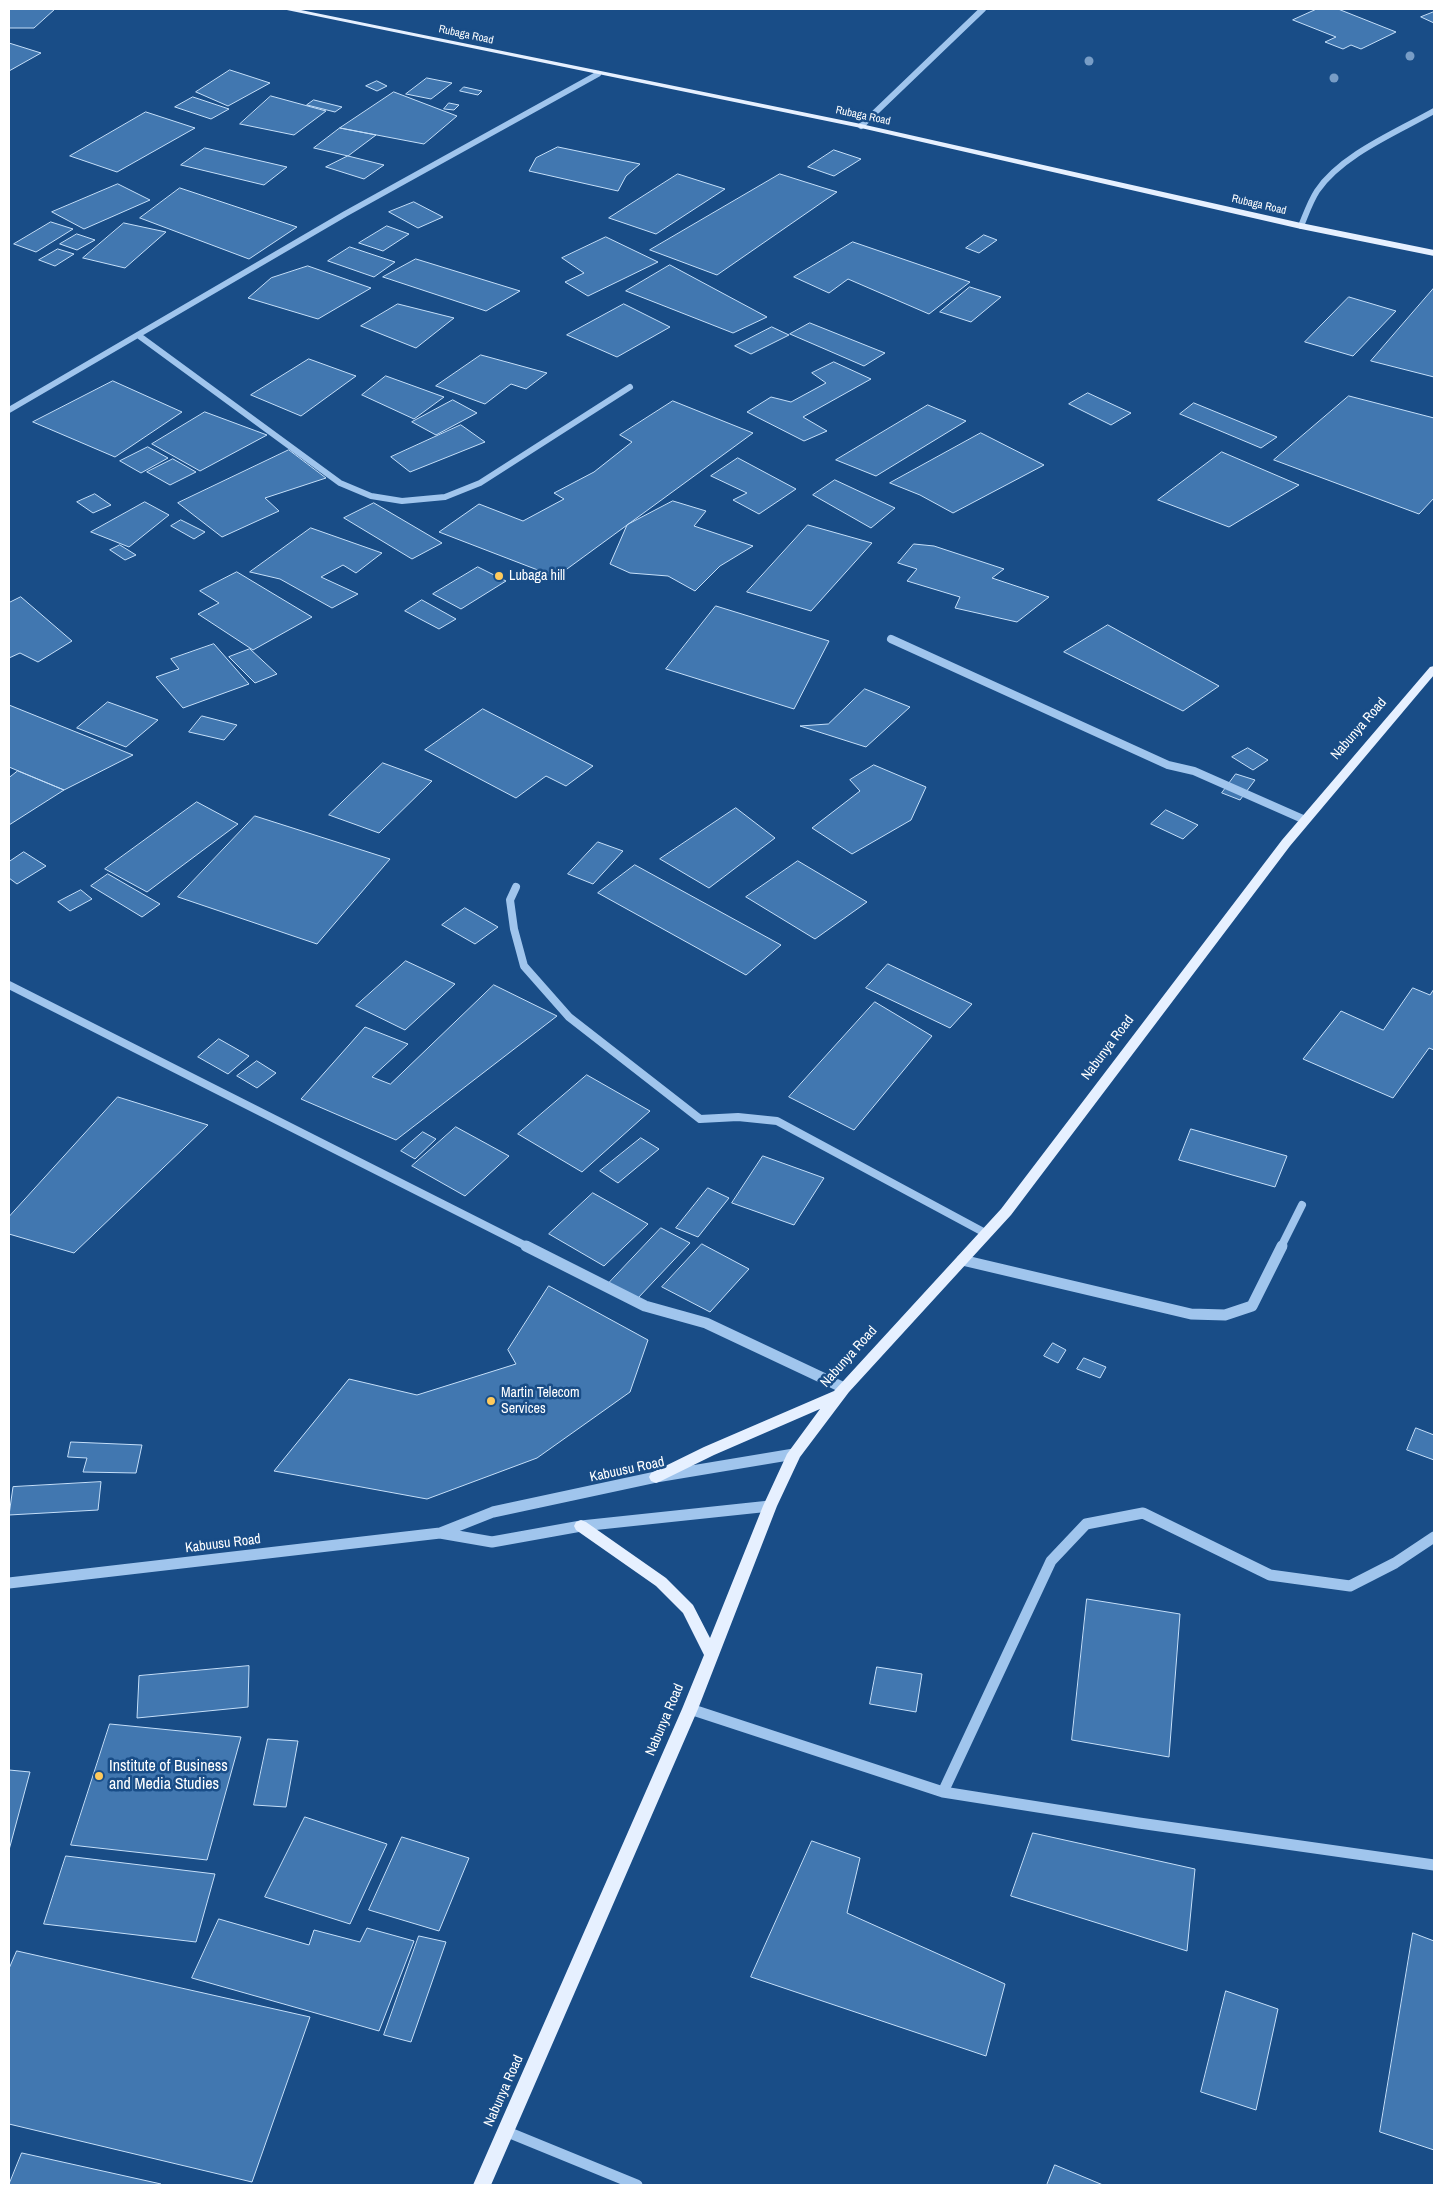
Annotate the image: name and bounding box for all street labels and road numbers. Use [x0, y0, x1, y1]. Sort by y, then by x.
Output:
street label: Rubaga Road [437, 23, 495, 47]
street label: Rubaga Road [834, 104, 892, 128]
street label: Rubaga Road [1230, 192, 1288, 218]
street label: Nabunya Road [1328, 695, 1390, 763]
street label: Nabunya Road [1078, 1012, 1138, 1084]
street label: Nabunya Road [817, 1323, 881, 1391]
street label: Kabuusu Road [588, 1454, 666, 1486]
street label: Kabuusu Road [184, 1531, 262, 1557]
street label: Nabunya Road [642, 1681, 688, 1759]
street label: Nabunya Road [481, 2053, 527, 2129]

